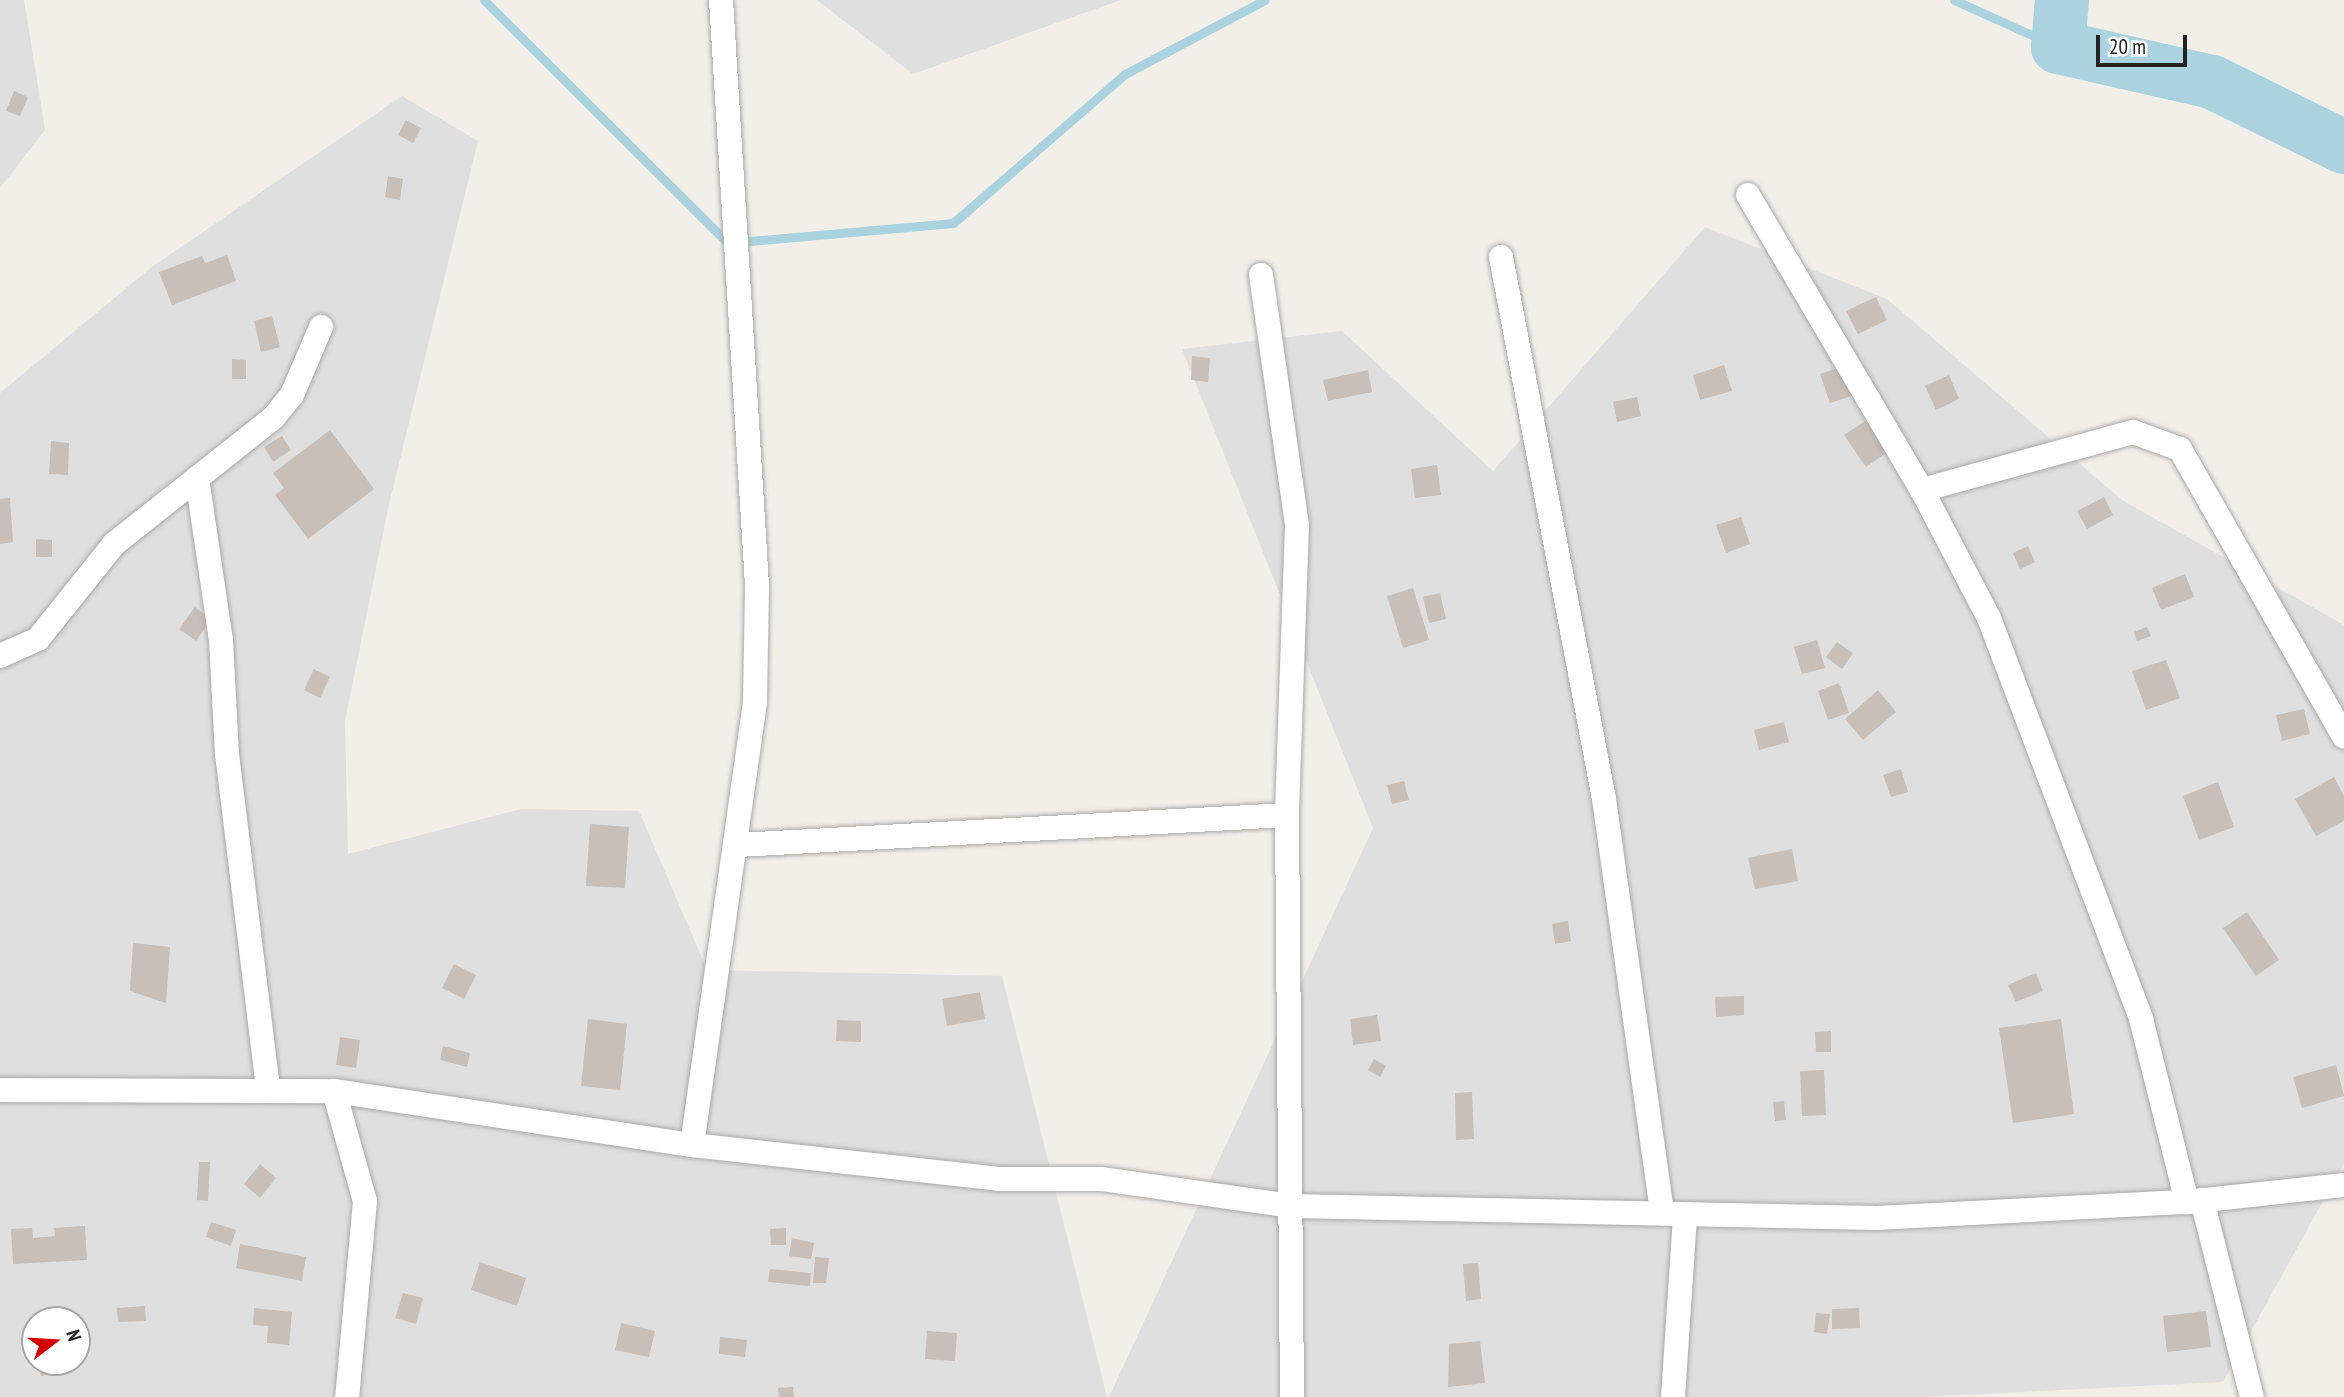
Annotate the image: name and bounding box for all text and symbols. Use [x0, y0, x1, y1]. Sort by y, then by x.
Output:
scale bar [2099, 21, 2190, 65]
text: 20 m [2109, 33, 2146, 60]
north arrow [21, 1306, 91, 1376]
text: N [61, 1327, 87, 1344]

